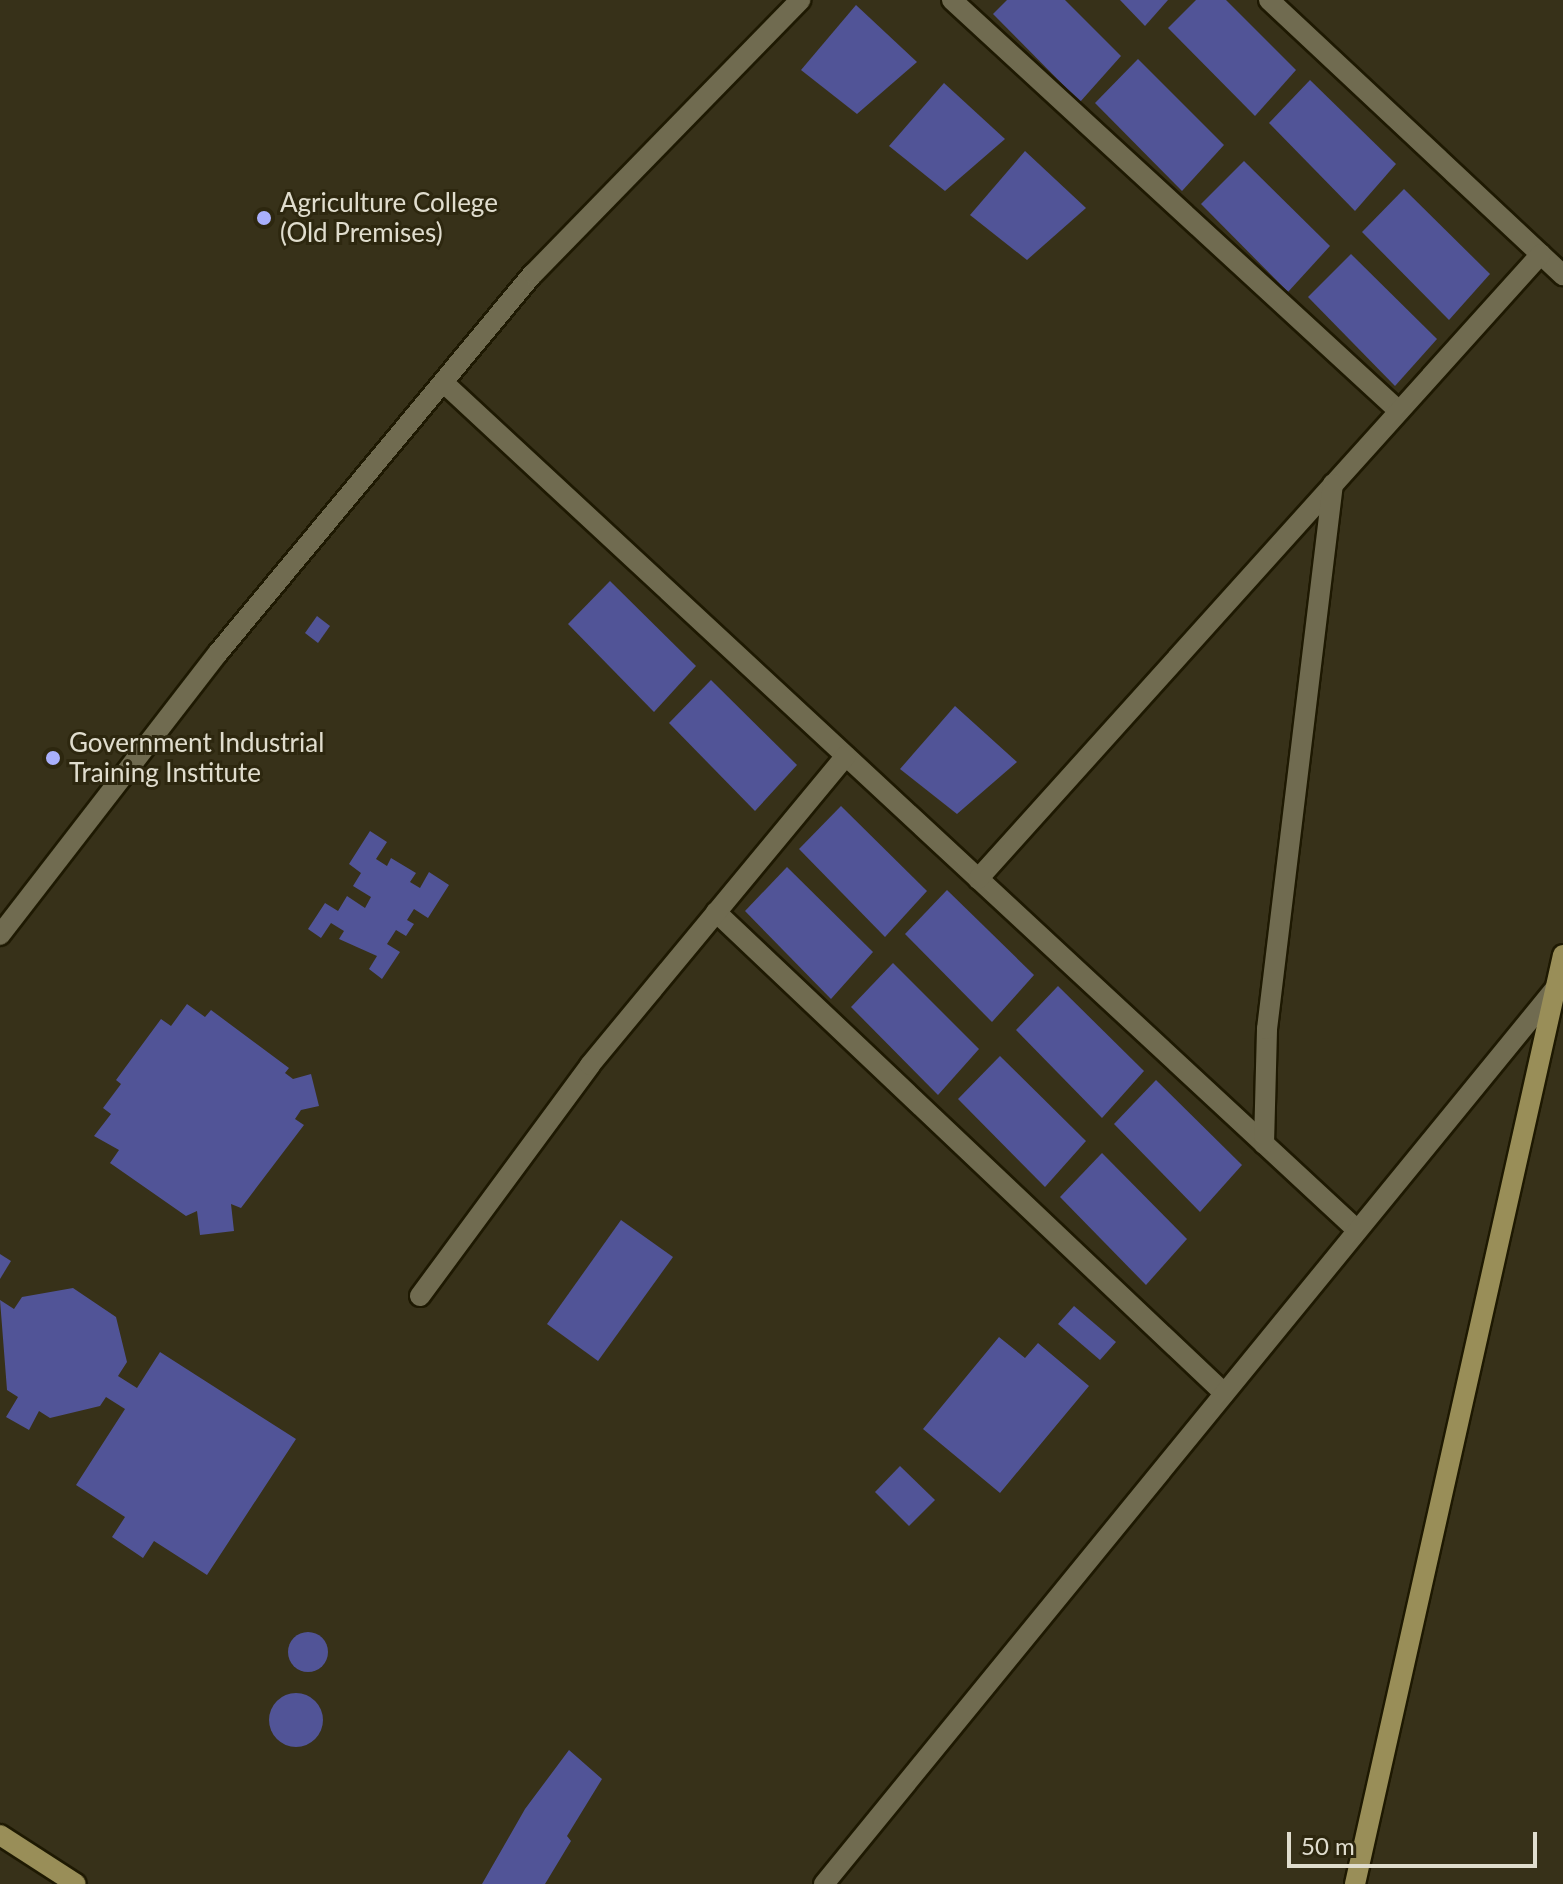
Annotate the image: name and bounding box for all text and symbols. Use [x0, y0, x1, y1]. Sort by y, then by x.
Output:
place label: Agriculture College (Old Premises) [280, 187, 498, 248]
marker: Agriculture College (Old Premises) [255, 209, 273, 227]
place label: Government Industrial Training Institute [69, 727, 324, 788]
marker: Government Industrial Training Institute [44, 749, 62, 767]
scale bar [1291, 1816, 1541, 1866]
text: 50 m [1301, 1831, 1355, 1860]

